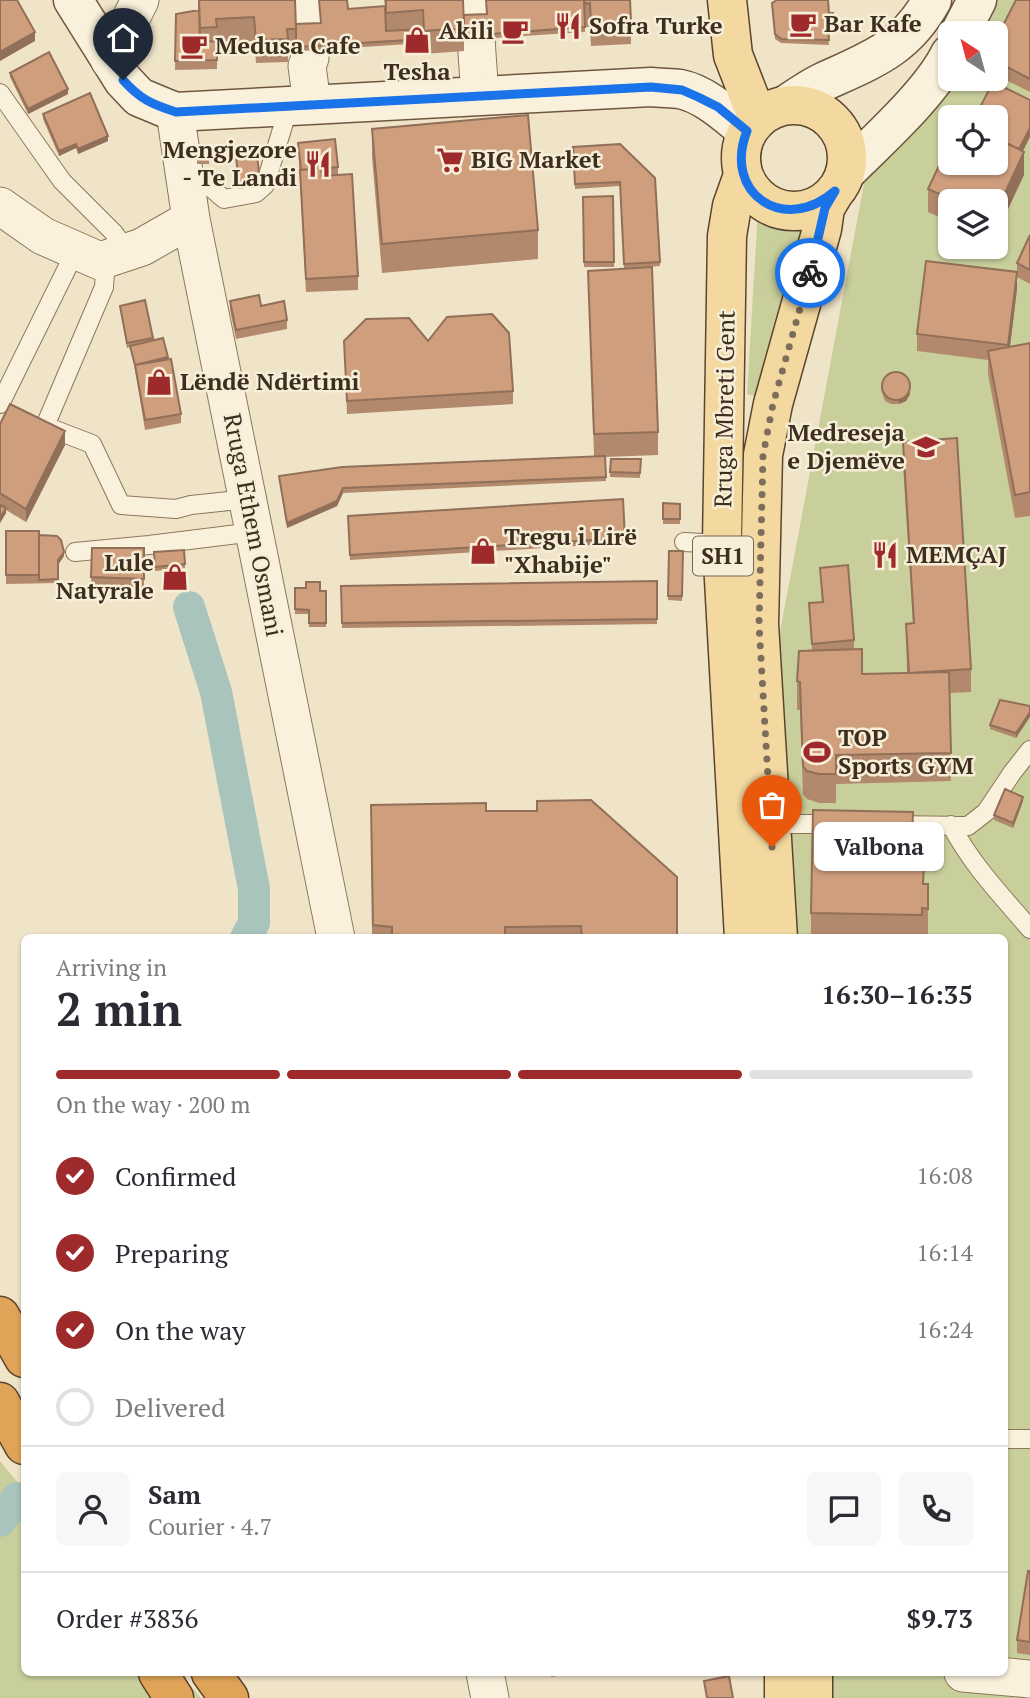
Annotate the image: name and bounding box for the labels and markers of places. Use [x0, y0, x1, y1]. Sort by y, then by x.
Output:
place label: Bar Kafe [824, 7, 922, 39]
pin [93, 8, 153, 80]
place label: Sofra Turke [589, 9, 723, 41]
cafe icon: Bar Kafe [788, 9, 818, 39]
restaurant icon: Sofra Turke [553, 11, 583, 41]
place label: Akili [439, 14, 494, 46]
cafe icon: Akili [500, 16, 530, 46]
shop icon: Tesha [402, 25, 432, 55]
place label: Medusa Cafe [215, 29, 361, 61]
cafe icon: Medusa Cafe [179, 31, 209, 61]
place label: Tesha [383, 55, 451, 87]
place label: Mengjezore - Te Landi [163, 133, 297, 193]
place label: BIG Market [471, 143, 602, 175]
supermarket icon: BIG Market [435, 145, 465, 175]
restaurant icon: Mengjezore - Te Landi [303, 149, 333, 179]
place label: Lëndë Ndërtimi [180, 365, 360, 397]
shop icon: Lëndë Ndërtimi [144, 367, 174, 397]
place label: Medreseja e Djemëve [787, 416, 906, 476]
school or university icon: Medreseja e Djemëve [911, 432, 941, 462]
place label: Tregu i Lirë "Xhabije" [504, 520, 637, 580]
shop icon: Tregu i Lirë "Xhabije" [468, 536, 498, 566]
place label: MEMÇAJ [906, 538, 1007, 570]
restaurant icon: MEMÇAJ [870, 540, 900, 570]
place label: Lule Natyrale [56, 546, 154, 606]
shop icon: Lule Natyrale [160, 562, 190, 592]
place label: TOP Sports GYM [838, 721, 974, 781]
sports icon: TOP Sports GYM [802, 737, 832, 767]
pin [742, 775, 802, 847]
callout: Valbona [814, 822, 944, 872]

